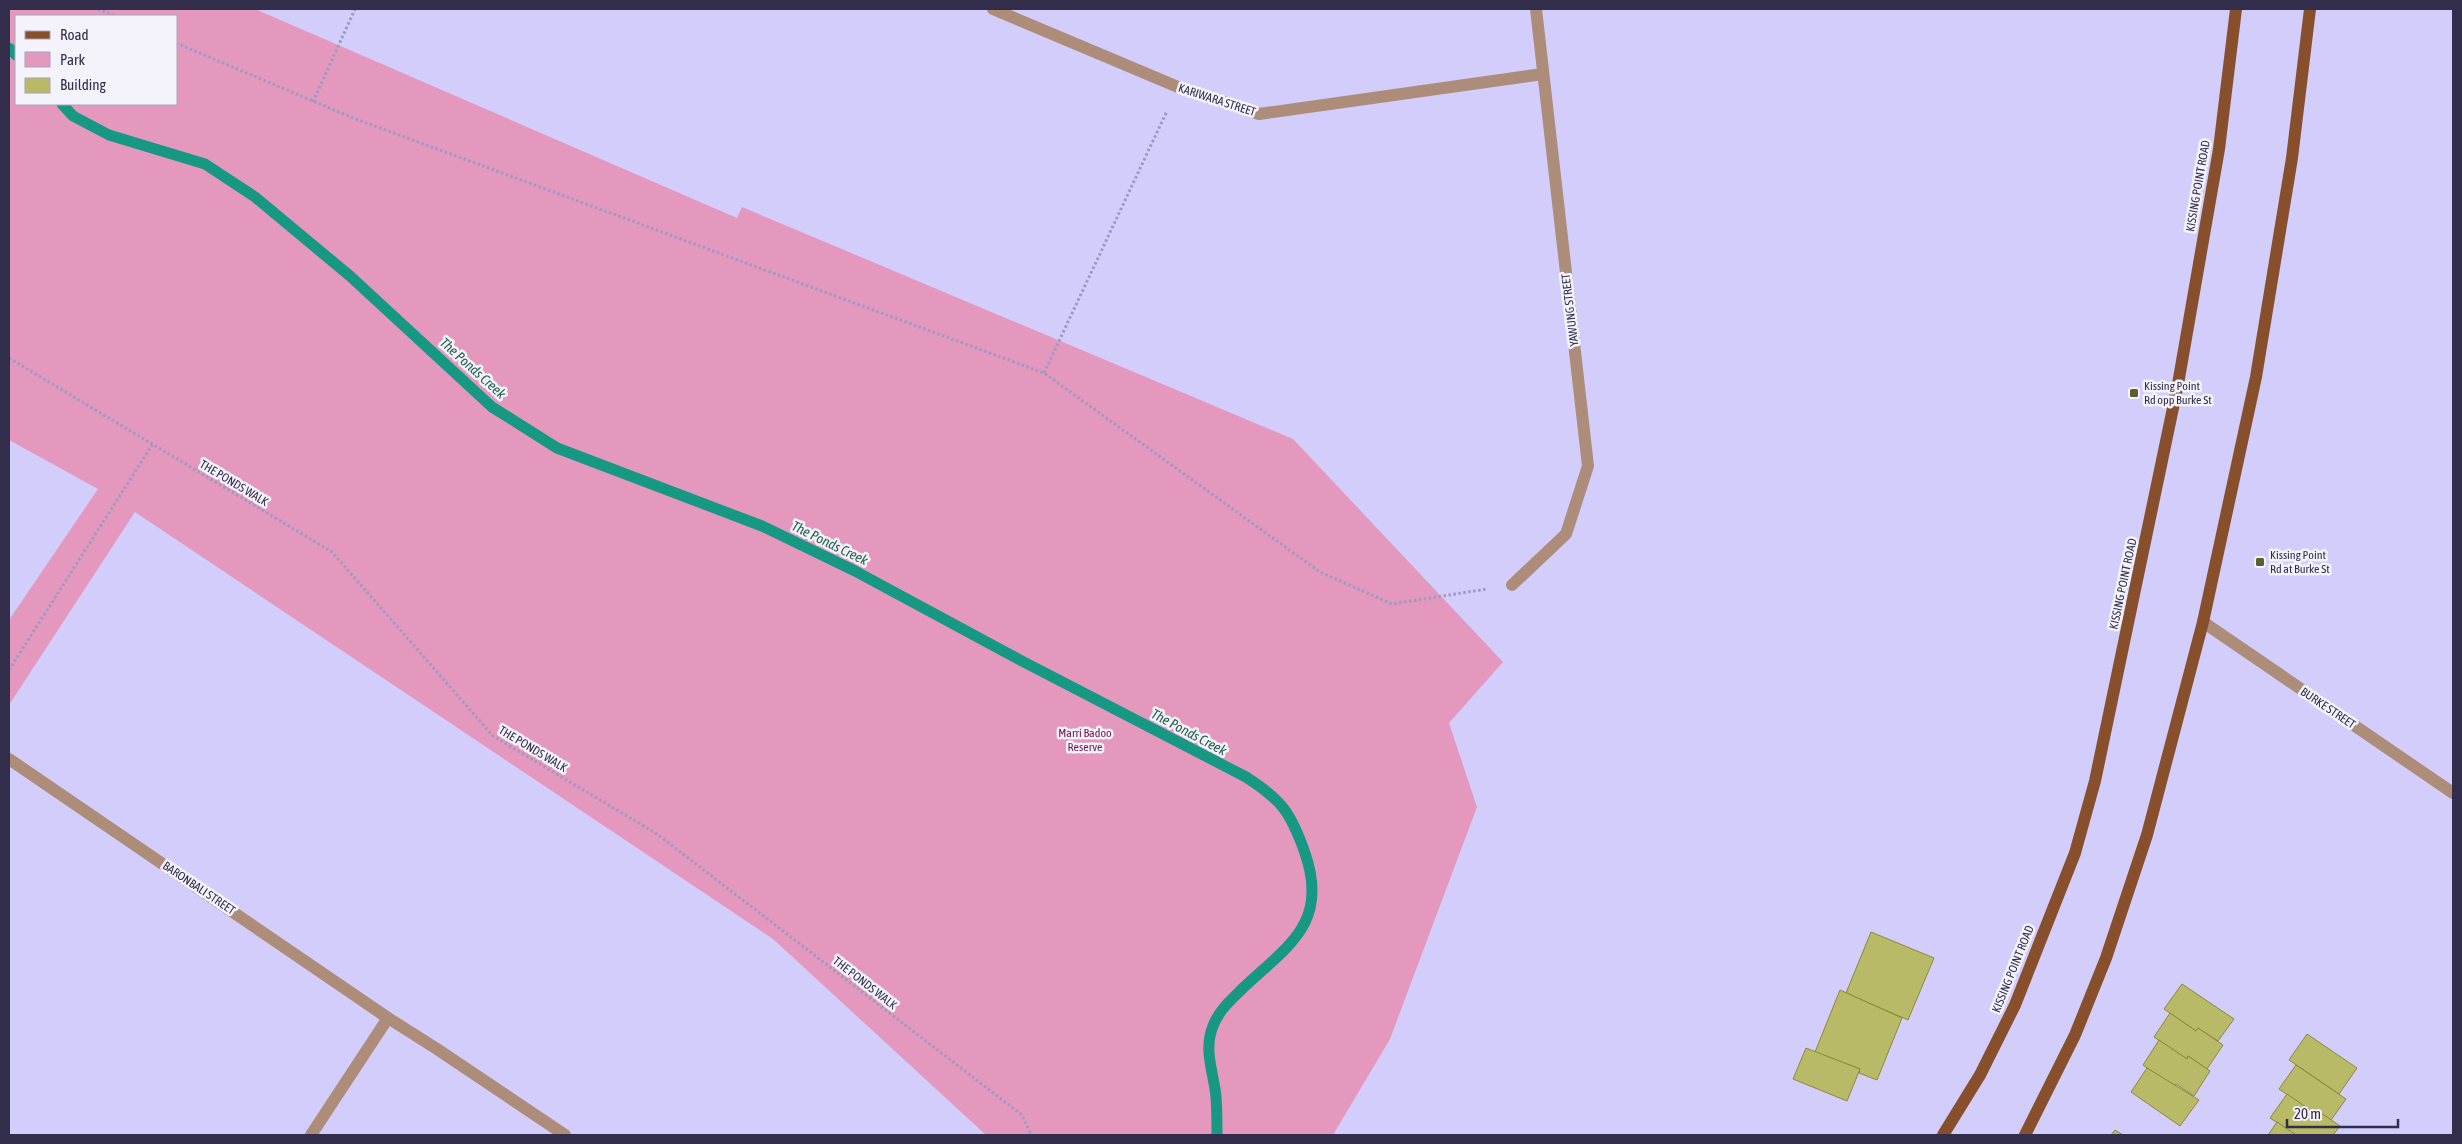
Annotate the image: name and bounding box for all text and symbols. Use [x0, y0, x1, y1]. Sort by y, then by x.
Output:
legend [15, 15, 178, 105]
text: Road [60, 26, 89, 43]
text: Park [60, 51, 85, 68]
text: Building [60, 76, 106, 93]
street label: KARIWARA STREET [1177, 81, 1258, 119]
street label: KISSING POINT ROAD [2183, 139, 2213, 233]
street label: YAWUNG STREET [1559, 272, 1581, 347]
water label: The Ponds Creek [437, 334, 510, 402]
place label: Kissing Point Rd opp Burke St [2144, 379, 2212, 407]
marker: Kissing Point Rd opp Burke St [2128, 387, 2140, 399]
street label: THE PONDS WALK [197, 457, 271, 509]
water label: The Ponds Creek [789, 518, 872, 569]
street label: KISSING POINT ROAD [2107, 537, 2140, 631]
place label: Kissing Point Rd at Burke St [2270, 548, 2330, 576]
marker: Kissing Point Rd at Burke St [2254, 556, 2266, 568]
street label: BURKE STREET [2298, 685, 2359, 732]
water label: The Ponds Creek [1149, 705, 1230, 759]
street label: THE PONDS WALK [496, 723, 570, 775]
park label: Marri Badoo Reserve [1058, 726, 1112, 754]
street label: BARONBALI STREET [160, 859, 238, 918]
street label: KISSING POINT ROAD [1989, 923, 2037, 1015]
street label: THE PONDS WALK [830, 954, 900, 1012]
scale bar [2287, 1096, 2398, 1128]
text: 20 m [2294, 1105, 2321, 1122]

